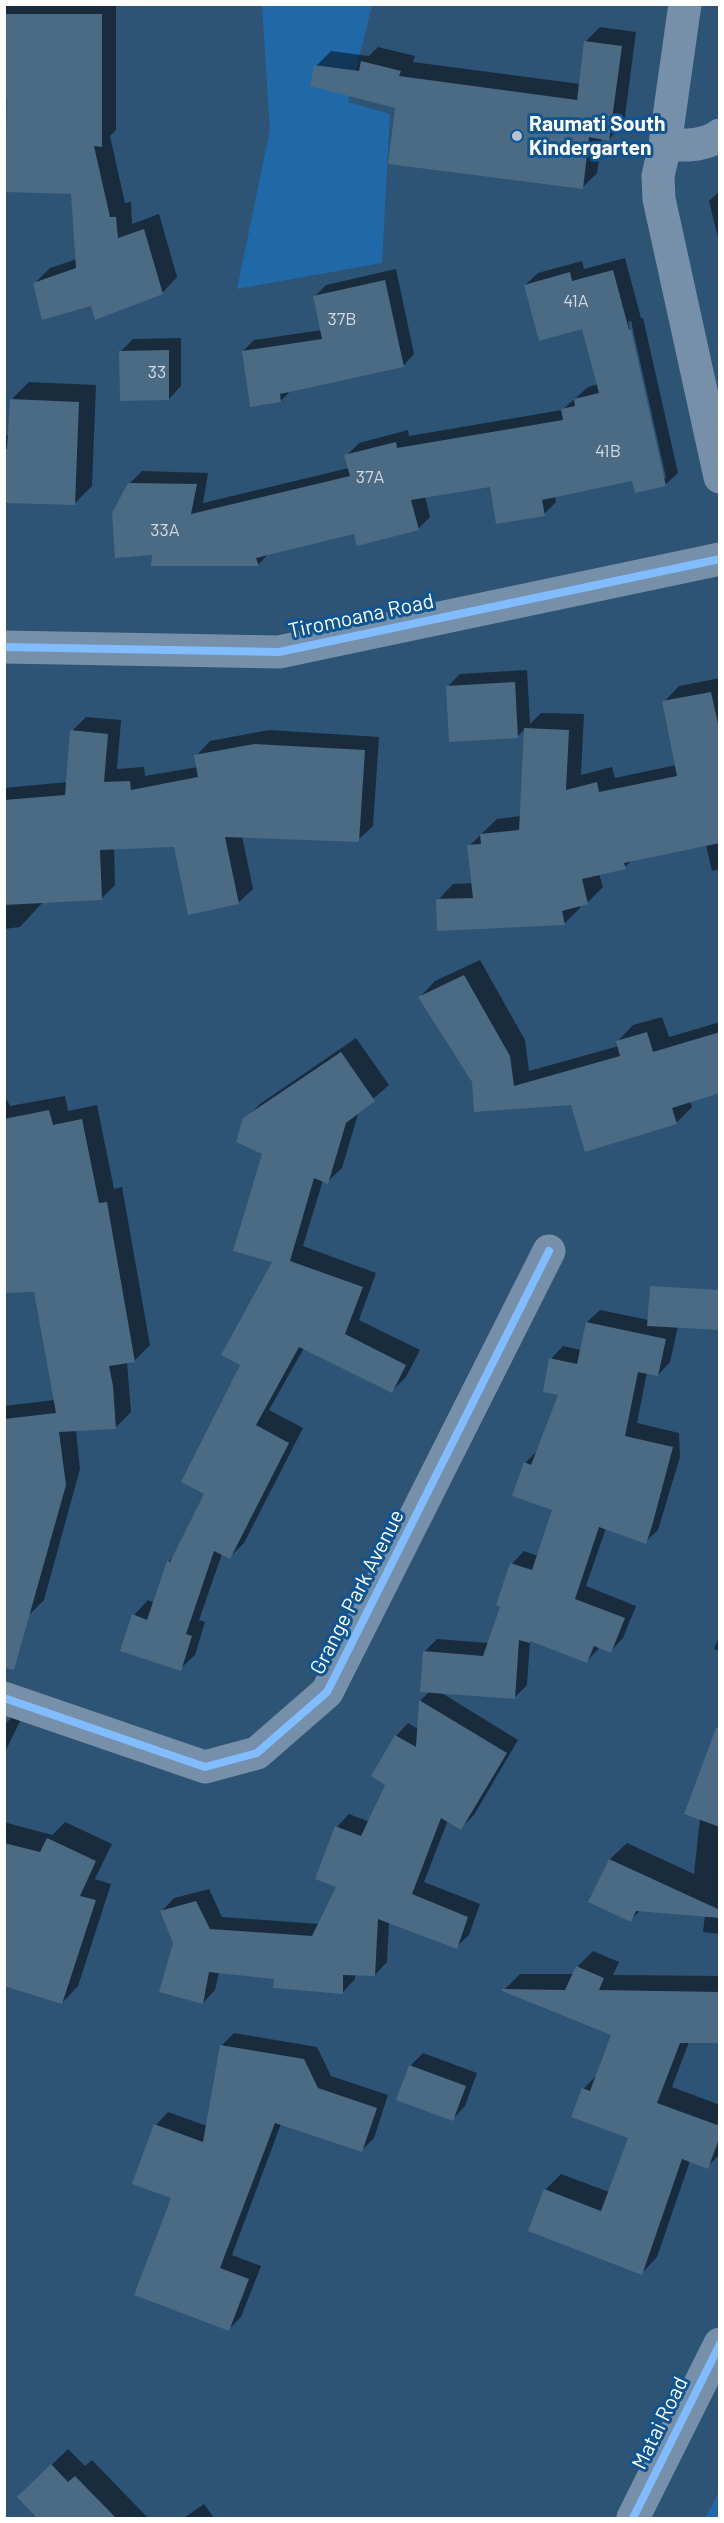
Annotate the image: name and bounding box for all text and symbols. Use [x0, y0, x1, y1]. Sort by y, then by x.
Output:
place label: Raumati South Kindergarten [529, 111, 665, 161]
marker: Raumati South Kindergarten [510, 129, 524, 143]
house number: 41A [563, 290, 589, 312]
house number: 37B [327, 308, 357, 330]
house number: 33 [148, 361, 166, 383]
house number: 41B [595, 440, 621, 462]
house number: 37A [356, 466, 384, 488]
house number: 33A [150, 519, 180, 541]
street label: Tiromoana Road [286, 588, 436, 644]
street label: Grange Park Avenue [305, 1505, 409, 1679]
street label: Matai Road [627, 2373, 693, 2473]

